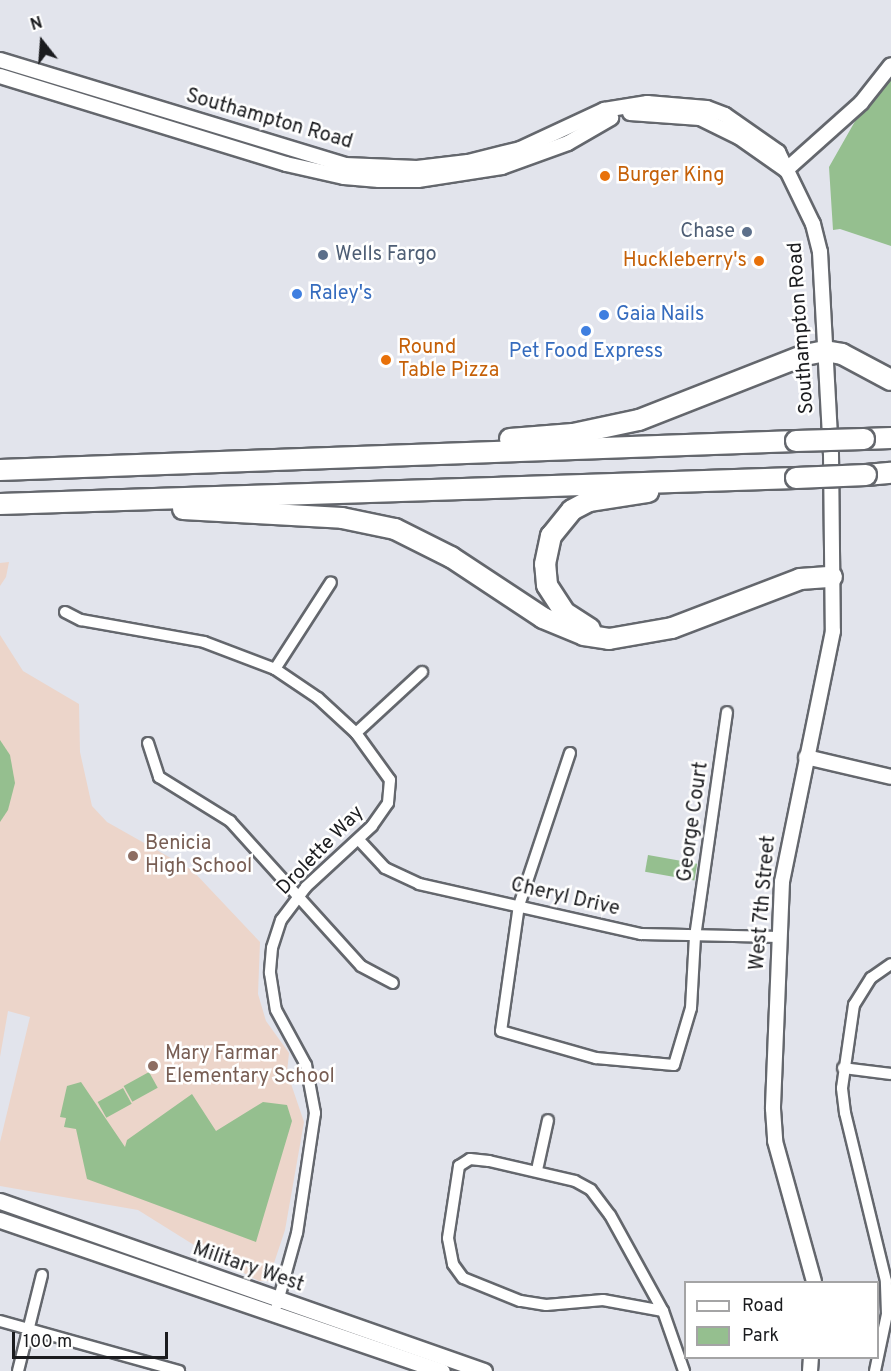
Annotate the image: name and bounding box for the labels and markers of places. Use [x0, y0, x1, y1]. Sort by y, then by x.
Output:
place label: Burger King [617, 164, 724, 188]
marker: Burger King [598, 169, 612, 183]
place label: Chase [680, 220, 735, 244]
marker: Chase [740, 225, 754, 239]
place label: Wells Fargo [335, 243, 437, 267]
marker: Wells Fargo [316, 248, 330, 262]
place label: Huckleberry's [623, 249, 747, 273]
marker: Huckleberry's [752, 254, 766, 268]
place label: Raley's [309, 282, 372, 306]
marker: Raley's [290, 287, 304, 301]
place label: Gaia Nails [616, 303, 704, 327]
marker: Gaia Nails [597, 308, 611, 322]
marker: Pet Food Express [579, 324, 593, 338]
place label: Round Table Pizza [398, 336, 499, 383]
place label: Pet Food Express [509, 340, 663, 364]
marker: Round Table Pizza [379, 353, 393, 367]
place label: Benicia High School [145, 832, 252, 879]
marker: Benicia High School [126, 849, 140, 863]
place label: Mary Farmar Elementary School [165, 1042, 335, 1089]
marker: Mary Farmar Elementary School [146, 1059, 160, 1073]

